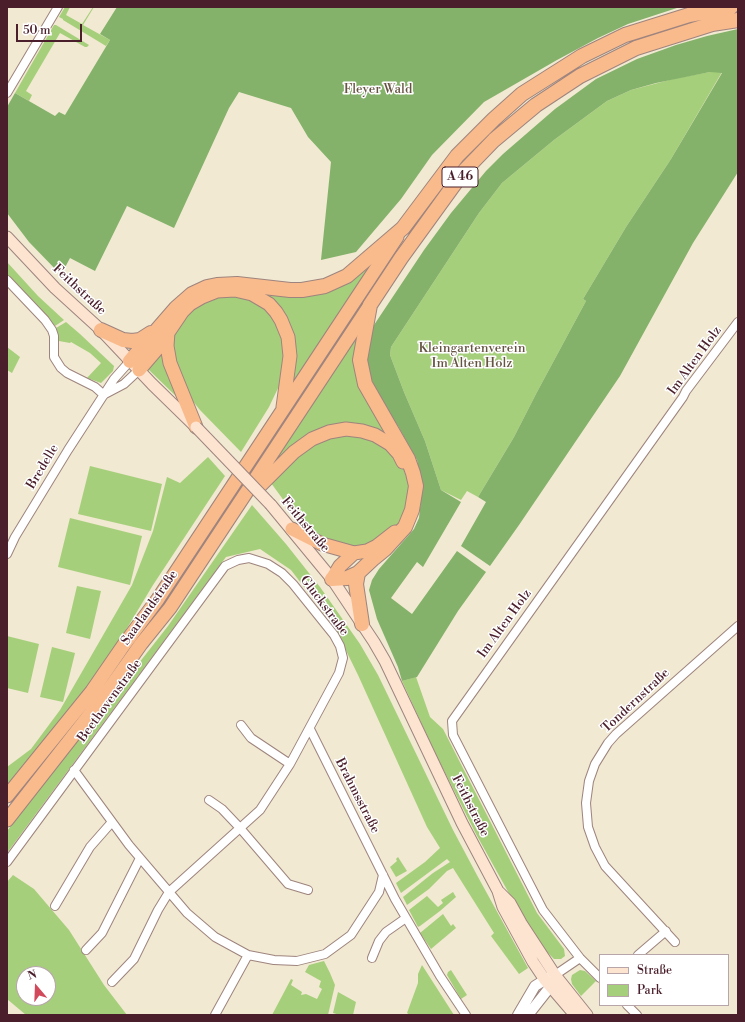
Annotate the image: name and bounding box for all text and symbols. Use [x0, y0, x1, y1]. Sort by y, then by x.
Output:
scale bar [18, 16, 84, 42]
text: 50 m [23, 23, 51, 38]
park label: Fleyer Wald [344, 82, 412, 98]
road number: A 46 [442, 167, 478, 187]
street label: Feithstraße [49, 261, 109, 319]
street label: Im Alten Holz [665, 324, 725, 398]
park label: Kleingartenverein Im Alten Holz [419, 341, 525, 372]
street label: Bredelle [24, 442, 62, 492]
street label: Feithstraße [277, 494, 333, 556]
street label: Saarlandstraße [118, 567, 182, 649]
street label: Gluckstraße [296, 573, 352, 639]
street label: Im Alten Holz [475, 587, 535, 661]
street label: Beethovenstraße [75, 656, 145, 746]
street label: Tondernstraße [599, 666, 673, 736]
street label: Brahmsstraße [331, 756, 383, 836]
street label: Feithstraße [448, 772, 492, 840]
legend [599, 954, 729, 1006]
text: Straße [637, 963, 672, 978]
north arrow [16, 966, 56, 1006]
text: N [26, 968, 39, 984]
text: Park [637, 983, 662, 998]

